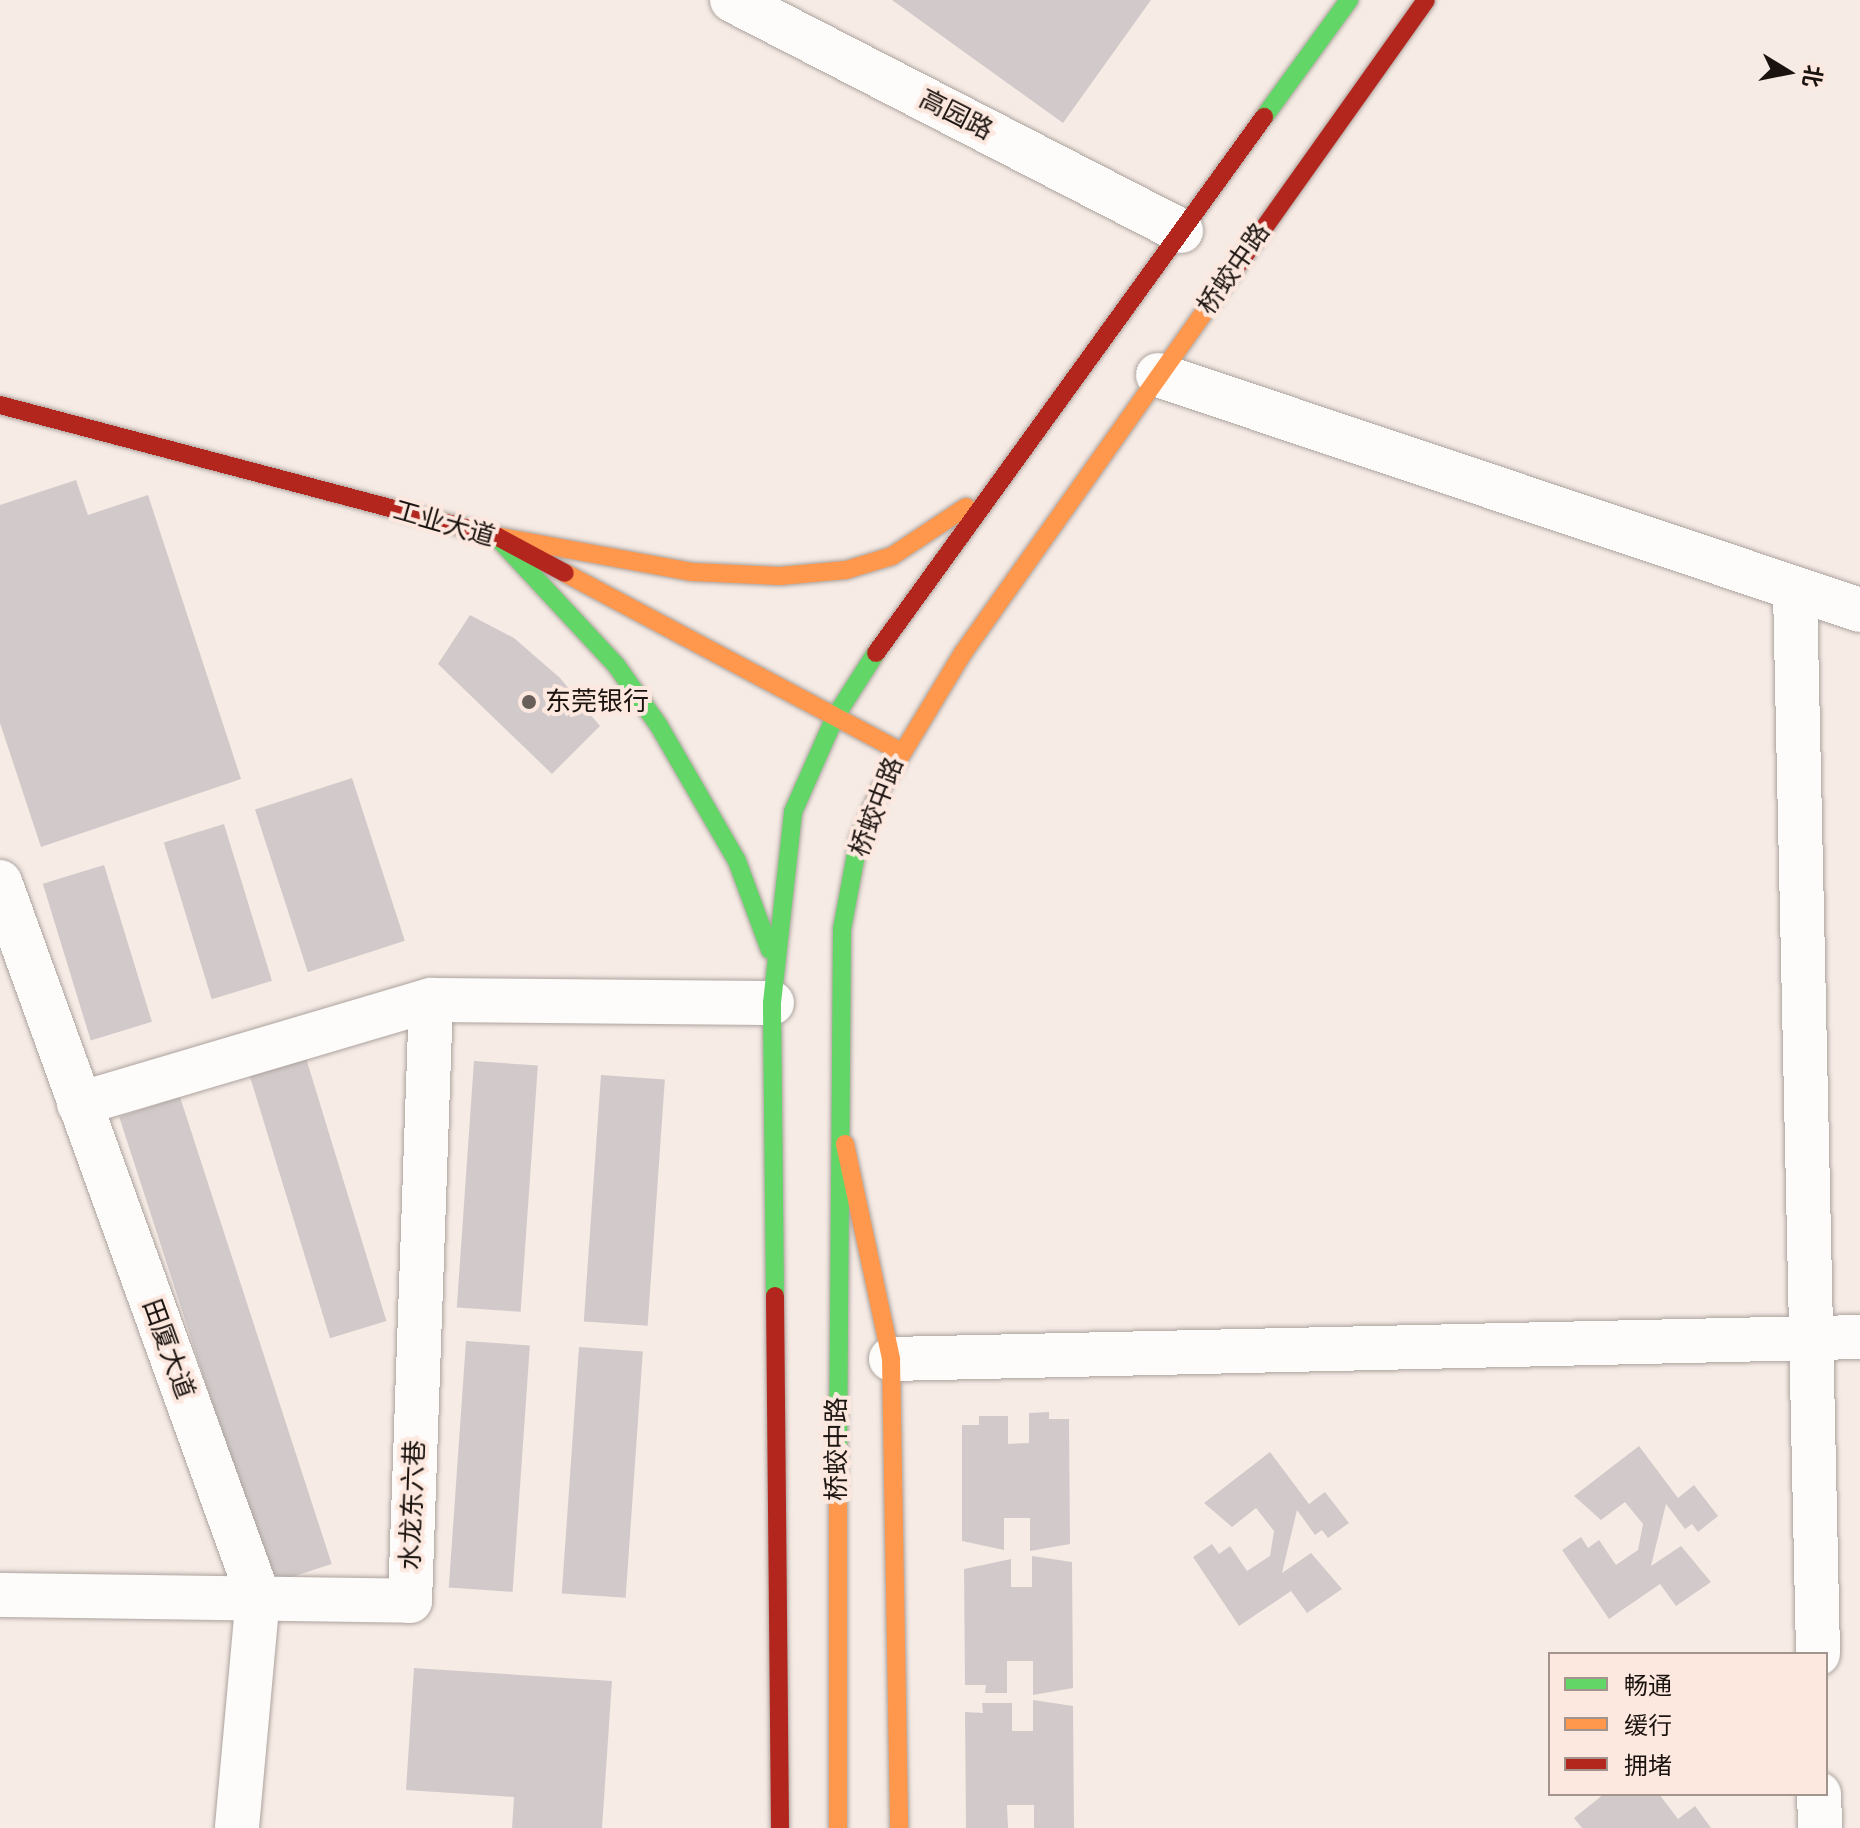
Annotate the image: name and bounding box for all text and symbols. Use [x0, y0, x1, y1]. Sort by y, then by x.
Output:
north arrow [1748, 32, 1828, 112]
text: 北 [1795, 63, 1828, 90]
street label: 高园路 [914, 83, 998, 147]
street label: 桥蛟中路 [1191, 217, 1277, 321]
street label: 工业大道 [390, 495, 498, 553]
place label: 东莞银行 [545, 686, 649, 718]
marker: 东莞银行 [520, 693, 538, 711]
street label: 桥蛟中路 [844, 753, 910, 861]
street label: 田厦大道 [136, 1295, 200, 1403]
street label: 桥蛟中路 [821, 1397, 853, 1501]
street label: 水龙东六巷 [395, 1439, 431, 1571]
legend [1548, 1652, 1828, 1796]
text: 畅通 [1624, 1670, 1672, 1702]
text: 缓行 [1624, 1710, 1672, 1742]
text: 拥堵 [1624, 1750, 1672, 1782]

